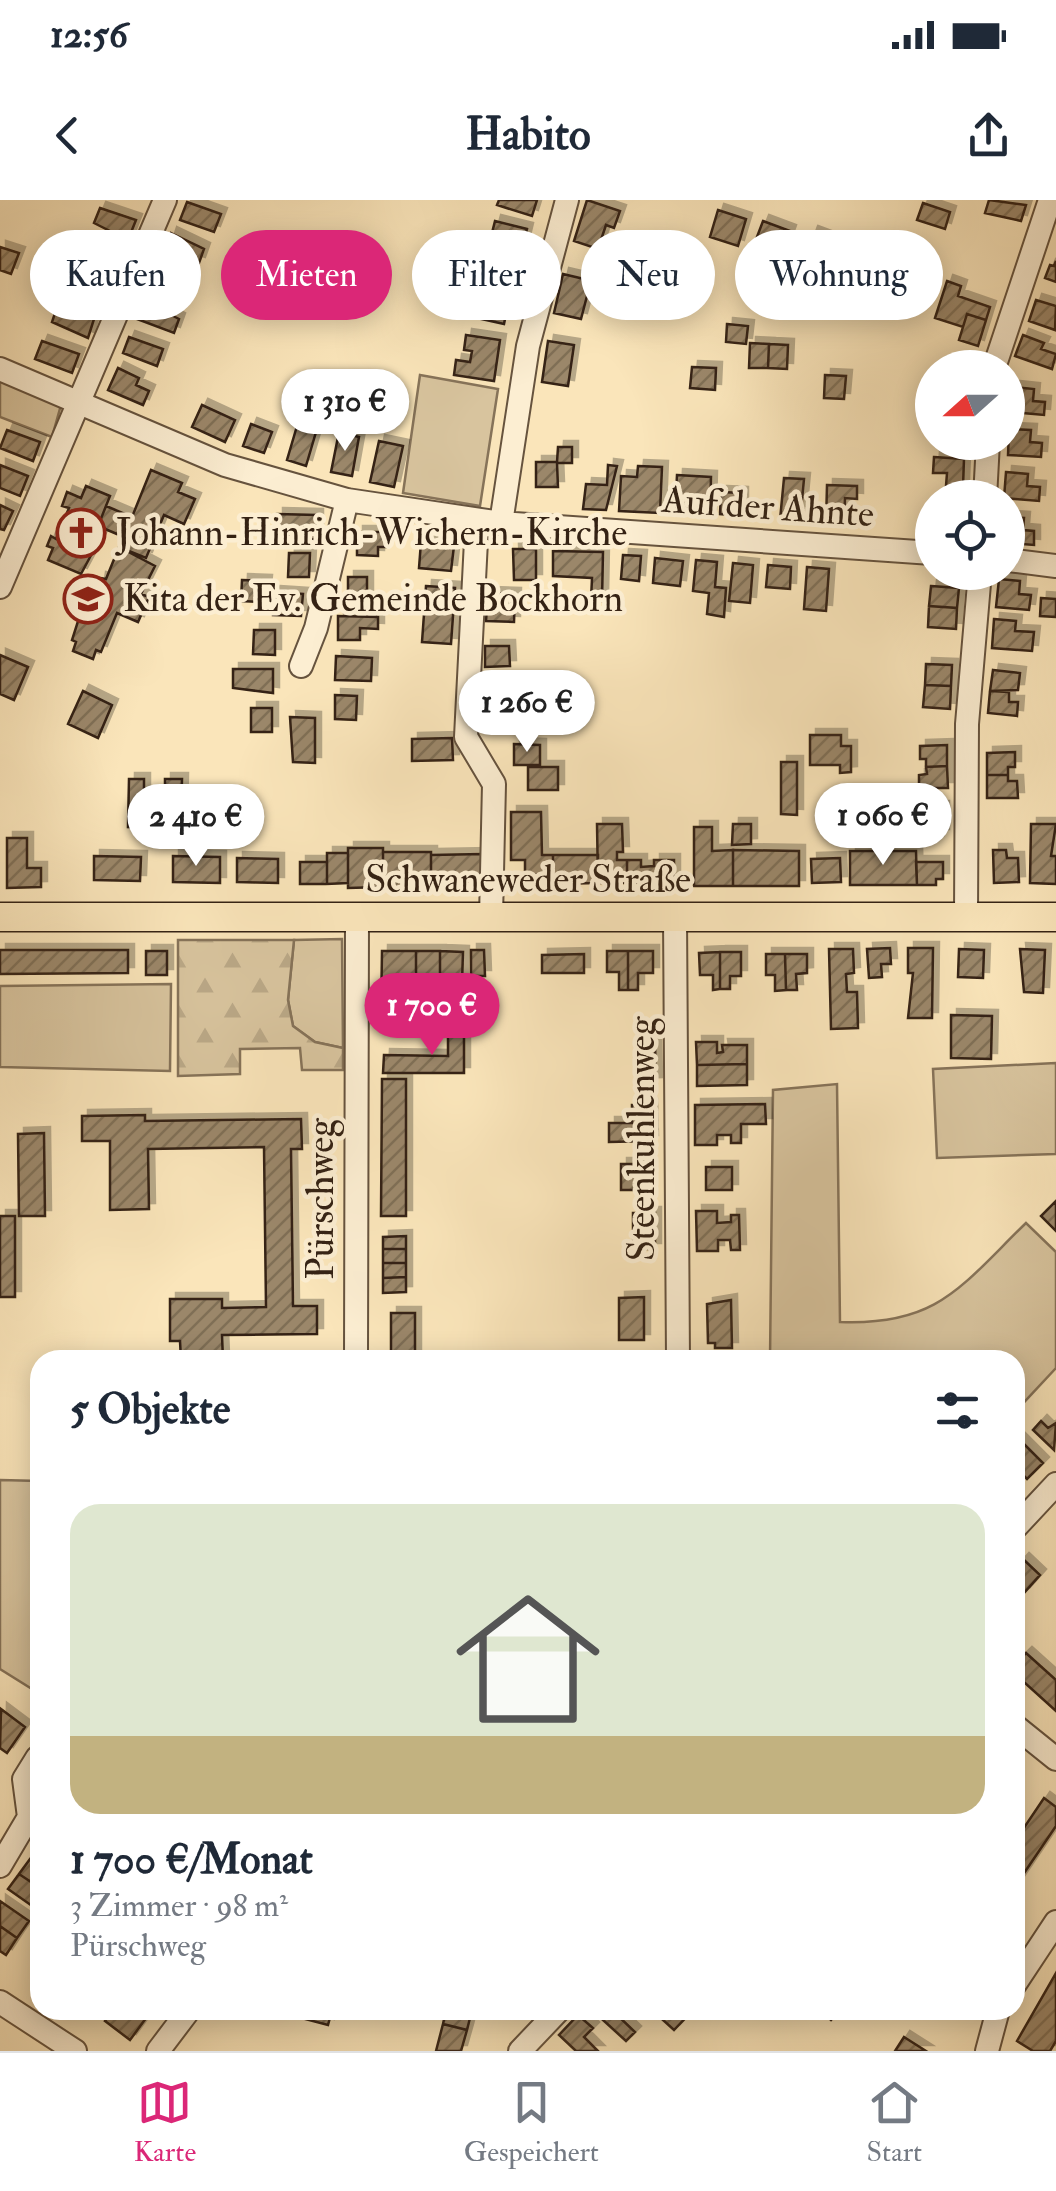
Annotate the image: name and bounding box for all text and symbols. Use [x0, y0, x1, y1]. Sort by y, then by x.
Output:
text: 12:56 [50, 11, 128, 59]
text: Habito [465, 107, 591, 163]
icon: back [40, 108, 95, 163]
icon: share [961, 108, 1016, 163]
chip: Kaufen [30, 230, 201, 320]
chip: Mieten [221, 230, 392, 320]
chip: Filter [412, 230, 561, 320]
chip: Neu [581, 230, 715, 320]
chip: Wohnung [735, 230, 943, 320]
north arrow [915, 350, 1025, 460]
map controls [915, 350, 1025, 590]
pin: 1 310 € [253, 369, 437, 454]
text: 1 310 € [303, 381, 387, 421]
street label: Auf der Ahnte [659, 476, 876, 538]
button: locate [915, 480, 1025, 590]
church icon: Johann-Hinrich-Wichern-Kirche [55, 507, 107, 559]
place label: Johann-Hinrich-Wichern-Kirche [115, 509, 627, 557]
school or university icon: Kita der Ev. Gemeinde Bockhorn [62, 573, 114, 625]
place label: Kita der Ev. Gemeinde Bockhorn [123, 575, 623, 623]
pin: 1 260 € [435, 670, 619, 755]
text: 1 260 € [481, 682, 573, 722]
pin: 1 060 € [791, 783, 975, 868]
pin: 2 410 € [104, 784, 288, 869]
text: 1 060 € [837, 795, 929, 835]
text: 2 410 € [149, 796, 243, 836]
street label: Schwaneweder Straße [365, 856, 691, 904]
pin: 1 700 € [340, 973, 524, 1058]
text: 1 700 € [386, 985, 478, 1025]
street label: Steenkuhlenweg [618, 1015, 666, 1261]
street label: Pürschweg [297, 1117, 345, 1280]
icon: filters [930, 1383, 985, 1438]
text: 5 Objekte [70, 1384, 230, 1436]
icon: home [438, 1569, 618, 1749]
text: 1 700 €/Monat [70, 1834, 313, 1886]
text: 3 Zimmer · 98 m² [70, 1886, 288, 1926]
text: Pürschweg [70, 1926, 206, 1966]
tab: Karte [134, 2075, 196, 2170]
tab: Gespeichert [464, 2075, 599, 2170]
tab: Start [867, 2075, 922, 2170]

